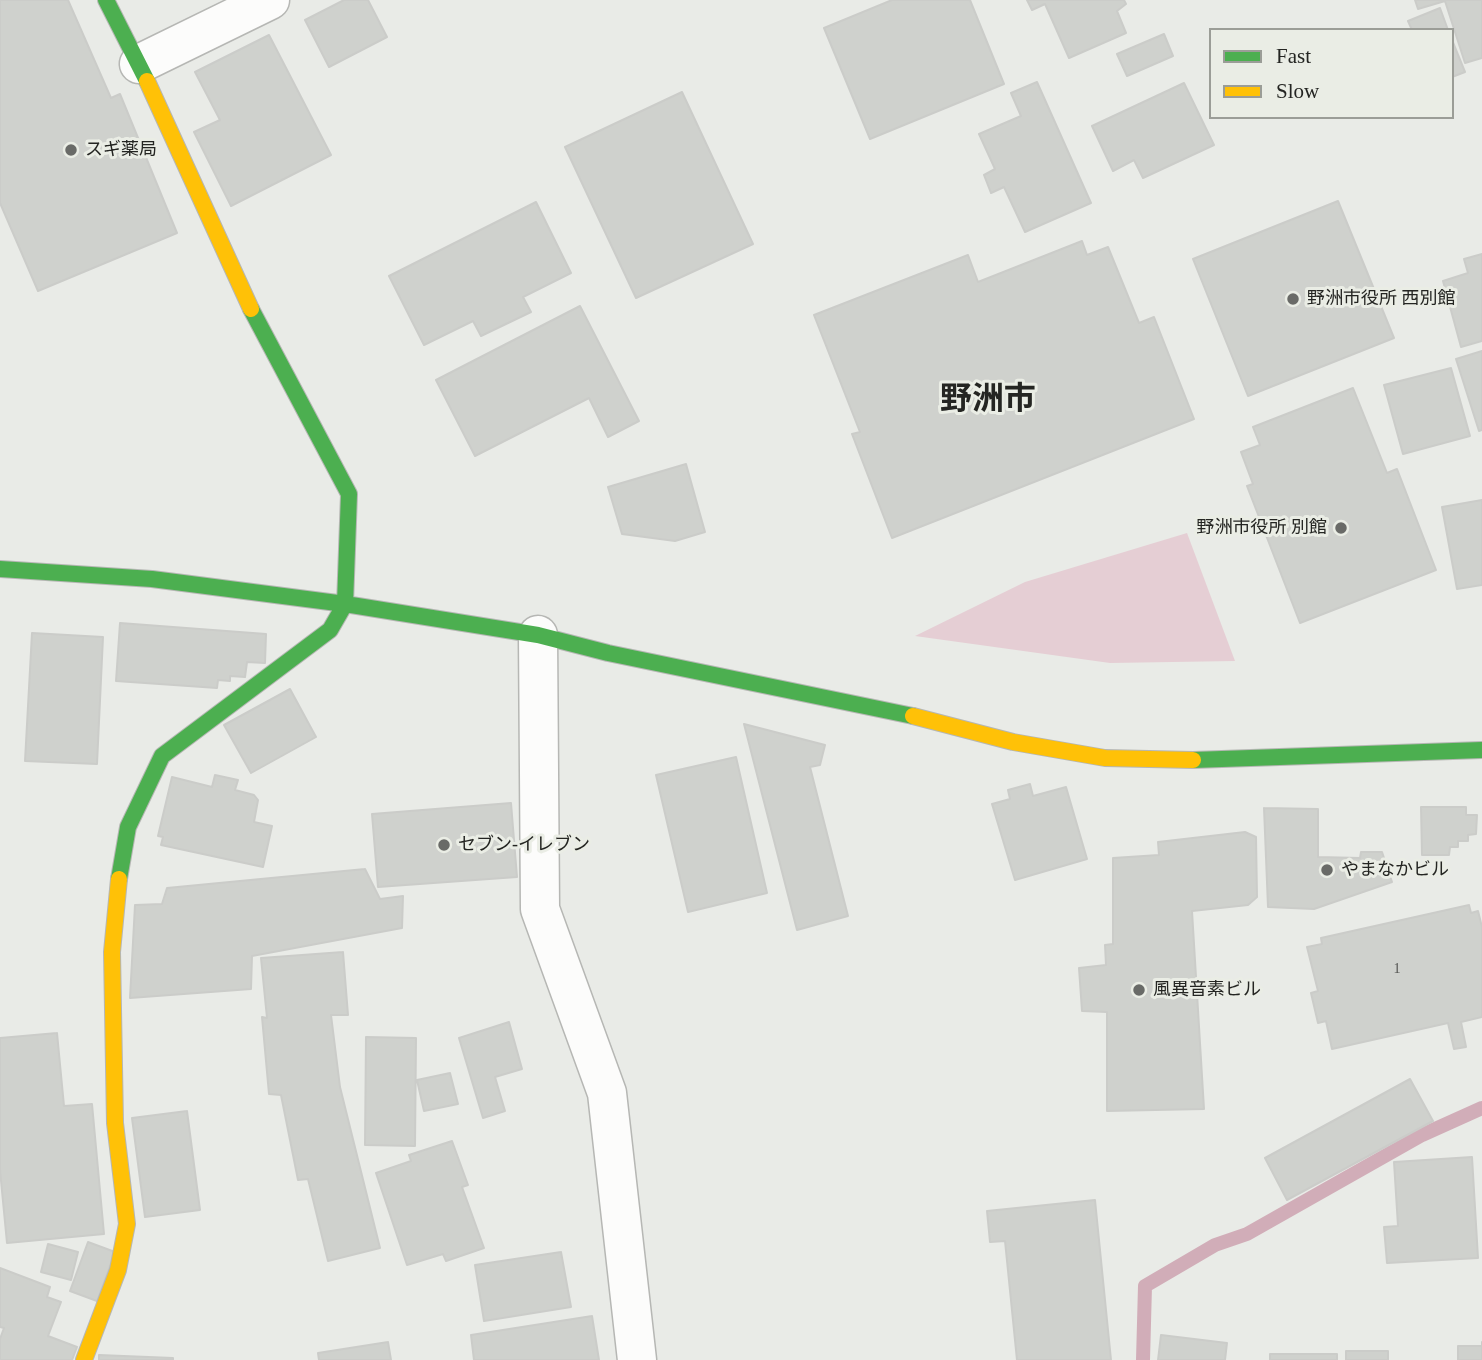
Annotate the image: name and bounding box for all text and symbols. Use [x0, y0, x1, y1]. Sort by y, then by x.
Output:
legend [1209, 28, 1454, 119]
text: Fast [1276, 44, 1311, 68]
text: Slow [1276, 79, 1319, 103]
place label: スギ薬局 [85, 139, 157, 161]
marker: スギ薬局 [63, 142, 79, 158]
place label: 野洲市役所 西別館 [1307, 288, 1455, 310]
marker: 野洲市役所 西別館 [1285, 291, 1301, 307]
district label: 野洲市 [940, 382, 1036, 420]
place label: 野洲市役所 別館 [1197, 517, 1327, 539]
marker: 野洲市役所 別館 [1333, 520, 1349, 536]
place label: セブン-イレブン [458, 834, 590, 856]
marker: セブン-イレブン [436, 837, 452, 853]
place label: やまなかビル [1341, 859, 1449, 881]
marker: やまなかビル [1319, 862, 1335, 878]
house number: 1 [1394, 961, 1400, 977]
place label: 風異音素ビル [1153, 979, 1261, 1001]
marker: 風異音素ビル [1131, 982, 1147, 998]

